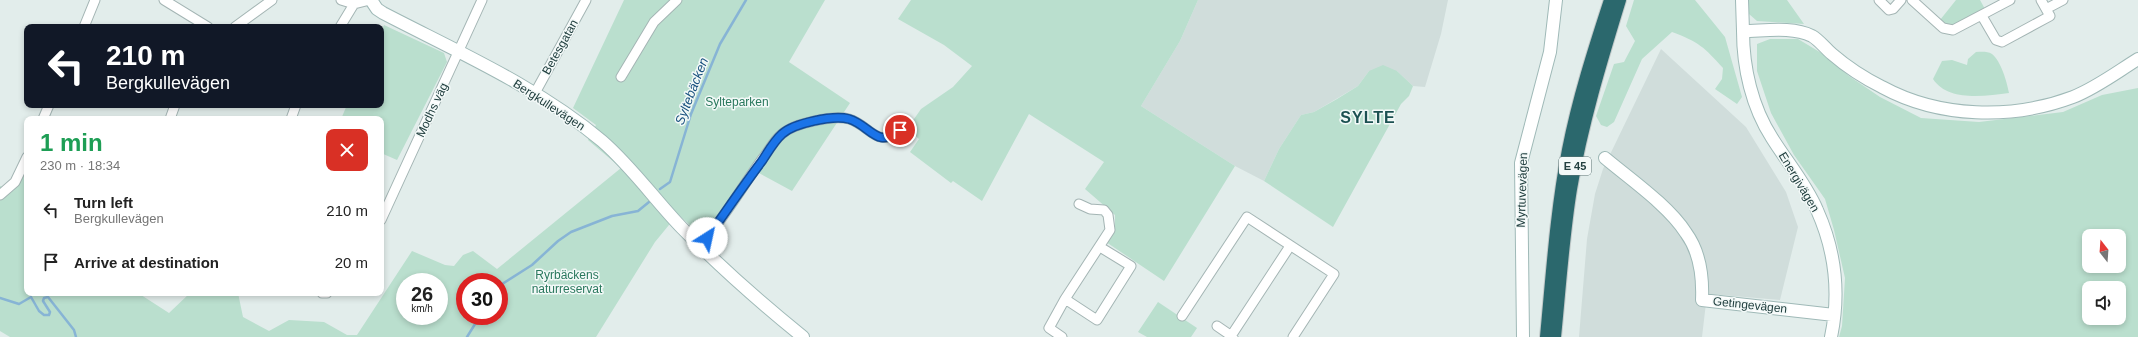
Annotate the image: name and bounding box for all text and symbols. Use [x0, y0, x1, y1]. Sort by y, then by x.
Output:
street label: Betesgatan [539, 17, 581, 77]
icon: left [40, 40, 92, 92]
text: 210 m [106, 40, 185, 71]
water label: Syltebäcken [672, 55, 711, 127]
text: Bergkullevägen [106, 73, 230, 93]
street label: Bergkullevägen [510, 77, 588, 133]
street label: Modhs väg [413, 80, 451, 140]
park label: Sylteparken [705, 95, 769, 109]
district label: SYLTE [1340, 109, 1396, 126]
pin [883, 113, 917, 147]
icon: arrive [889, 119, 911, 141]
text: 1 min [40, 129, 103, 156]
button: close [326, 129, 368, 171]
street label: Energivägen [1776, 150, 1822, 214]
street label: Myrtuvevägen [1514, 152, 1530, 228]
road number: E 45 [1559, 157, 1591, 175]
text: 230 m · 18:34 [40, 158, 120, 173]
text: Turn left [74, 194, 133, 211]
icon: left [40, 199, 62, 221]
text: 210 m [326, 202, 368, 219]
text: Bergkullevägen [74, 211, 164, 226]
position arrow [686, 217, 728, 259]
north arrow [2082, 229, 2126, 273]
map controls [2082, 229, 2126, 325]
icon: arrive [40, 251, 62, 273]
text: Arrive at destination [74, 254, 219, 271]
text: 20 m [335, 254, 368, 271]
park label: Ryrbäckens naturreservat [532, 268, 603, 296]
speed limit sign: 30 [456, 273, 508, 325]
button: sound [2082, 281, 2126, 325]
text: 26 [411, 283, 433, 305]
street label: Getingevägen [1712, 294, 1788, 316]
text: km/h [411, 303, 433, 314]

